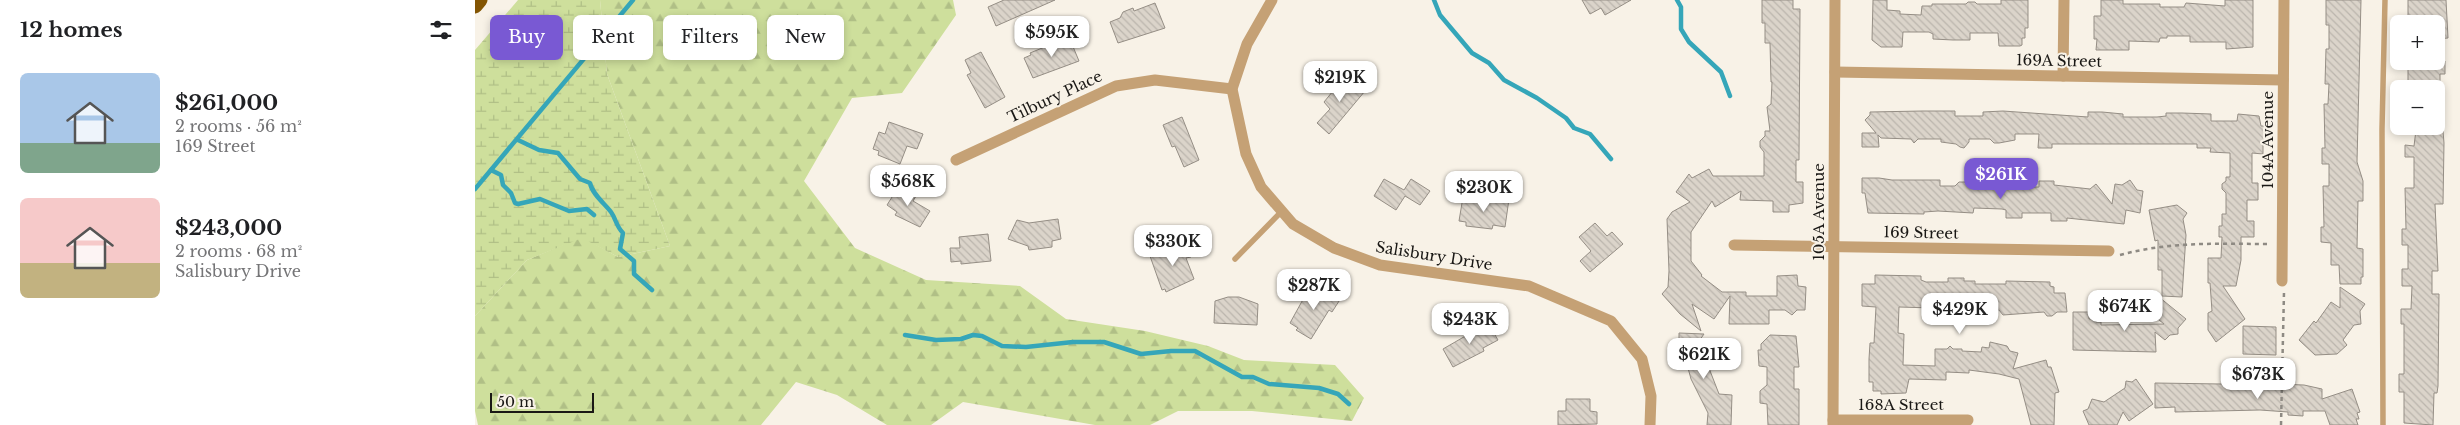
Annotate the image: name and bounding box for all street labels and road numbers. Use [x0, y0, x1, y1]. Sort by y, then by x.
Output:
street label: 169A Street [2016, 50, 2103, 71]
street label: Tilbury Place [1004, 66, 1105, 127]
street label: 104A Avenue [2258, 91, 2277, 189]
street label: 105A Avenue [1809, 163, 1828, 261]
street label: 169 Street [1883, 222, 1959, 243]
street label: Salisbury Drive [1374, 237, 1494, 274]
street label: 168A Street [1858, 395, 1944, 414]

